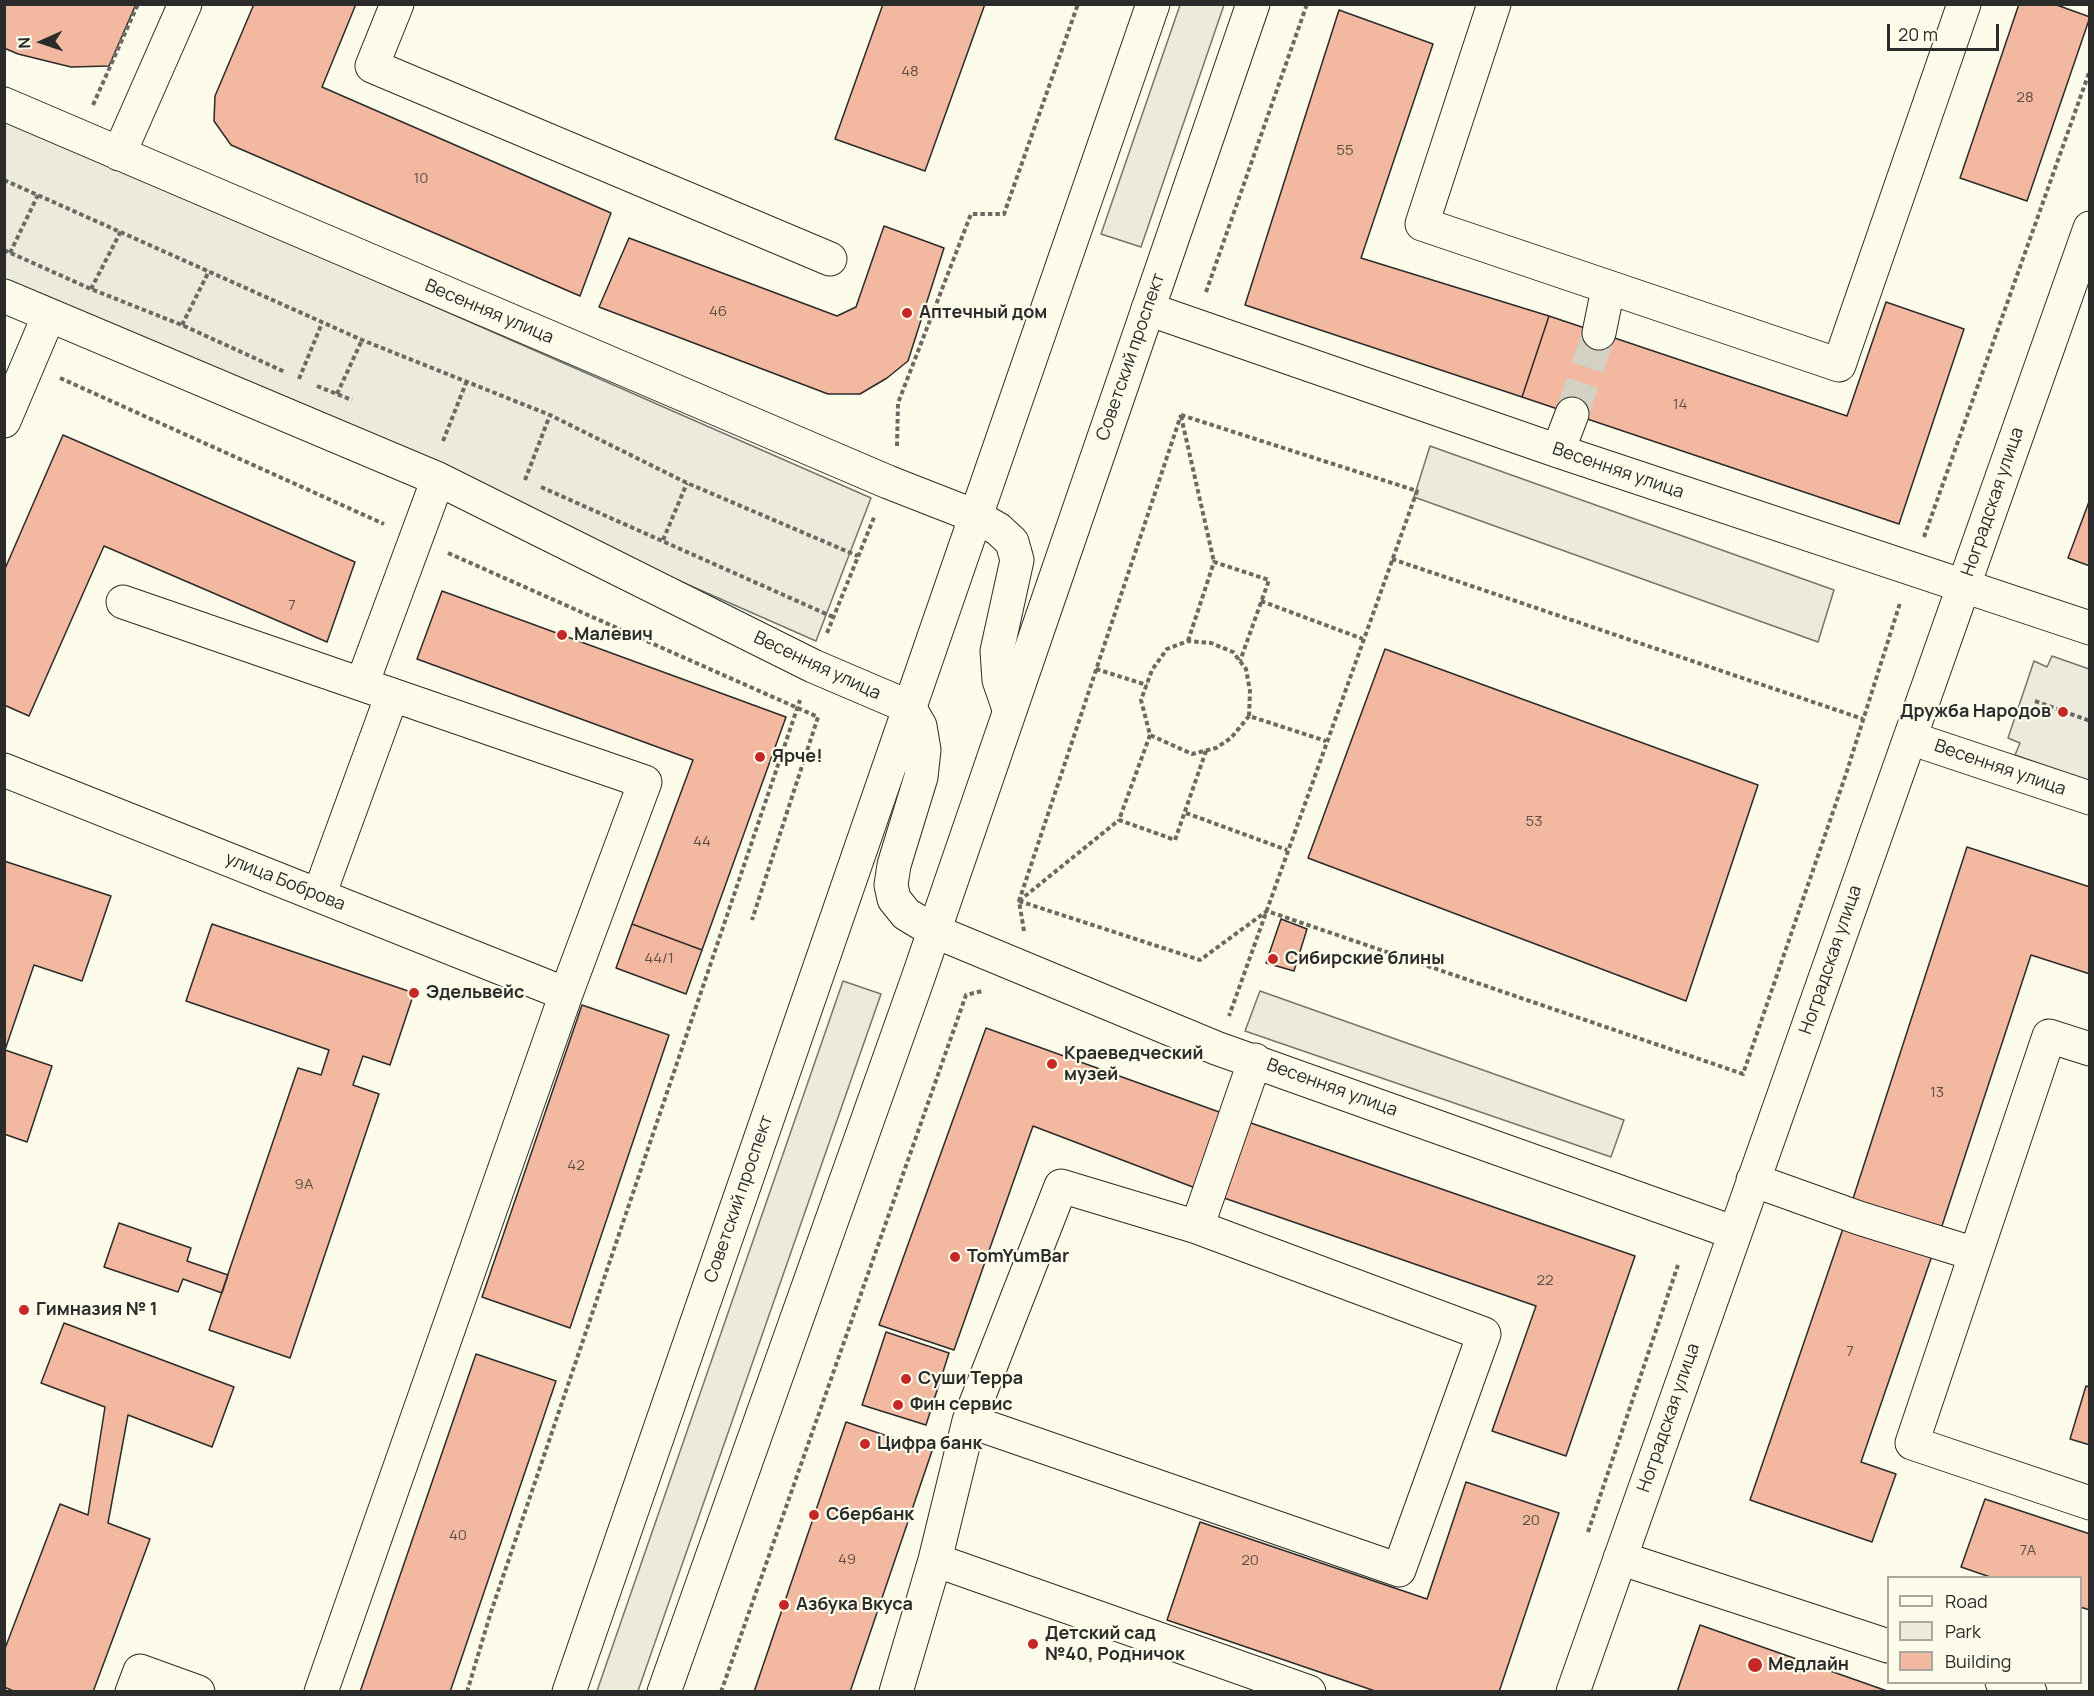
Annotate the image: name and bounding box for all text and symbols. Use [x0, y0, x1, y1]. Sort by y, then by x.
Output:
north arrow [12, 12, 72, 72]
scale bar [1890, 12, 2002, 50]
text: 20 m [1898, 22, 1938, 46]
text: N [13, 37, 35, 49]
house number: 48 [901, 63, 919, 81]
house number: 28 [2016, 89, 2034, 107]
house number: 55 [1336, 142, 1354, 160]
house number: 10 [414, 170, 428, 188]
street label: Советский проспект [1092, 270, 1170, 444]
street label: Весенняя улица [421, 275, 557, 349]
place label: Аптечный дом [919, 302, 1047, 324]
house number: 46 [709, 303, 727, 321]
marker: Аптечный дом [900, 306, 914, 320]
house number: 14 [1673, 396, 1687, 414]
street label: Ноградская улица [1957, 425, 2029, 579]
street label: Весенняя улица [1549, 438, 1687, 504]
house number: 7 [288, 597, 296, 615]
place label: Малевич [574, 624, 653, 646]
street label: Весенняя улица [750, 627, 884, 705]
marker: Малевич [555, 628, 569, 642]
place label: Дружба Народов [1900, 701, 2051, 723]
marker: Дружба Народов [2056, 705, 2070, 719]
street label: Весенняя улица [1931, 735, 2069, 801]
place label: Ярче! [772, 746, 823, 768]
marker: Ярче! [753, 750, 767, 764]
house number: 53 [1526, 813, 1542, 831]
house number: 44 [693, 833, 711, 851]
street label: улица Боброва [222, 848, 348, 916]
street label: Ноградская улица [1795, 883, 1867, 1037]
place label: Сибирские блины [1285, 948, 1445, 970]
house number: 44/1 [644, 950, 674, 968]
marker: Сибирские блины [1266, 952, 1280, 966]
place label: Эдельвейс [426, 982, 524, 1004]
marker: Эдельвейс [407, 986, 421, 1000]
place label: Краеведческий музей [1064, 1043, 1203, 1086]
street label: Весенняя улица [1264, 1054, 1400, 1122]
marker: Краеведческий музей [1045, 1057, 1059, 1071]
house number: 13 [1930, 1084, 1944, 1102]
street label: Советский проспект [700, 1112, 778, 1286]
house number: 42 [567, 1157, 585, 1175]
house number: 9А [295, 1176, 313, 1194]
place label: TomYumBar [967, 1246, 1069, 1268]
marker: TomYumBar [948, 1250, 962, 1264]
house number: 22 [1536, 1272, 1554, 1290]
place label: Гимназия № 1 [36, 1299, 158, 1321]
marker: Гимназия № 1 [17, 1303, 31, 1317]
street label: Ноградская улица [1633, 1341, 1705, 1495]
house number: 7 [1846, 1343, 1854, 1361]
place label: Суши Терра [918, 1368, 1023, 1390]
marker: Суши Терра [899, 1372, 913, 1386]
place label: Фин сервис [910, 1394, 1013, 1416]
marker: Фин сервис [891, 1398, 905, 1412]
place label: Цифра банк [877, 1433, 982, 1455]
marker: Цифра банк [858, 1437, 872, 1451]
place label: Сбербанк [826, 1504, 914, 1526]
marker: Сбербанк [807, 1508, 821, 1522]
house number: 20 [1522, 1512, 1540, 1530]
house number: 40 [449, 1527, 467, 1545]
house number: 7А [2020, 1542, 2036, 1560]
house number: 49 [838, 1551, 856, 1569]
house number: 20 [1241, 1552, 1259, 1570]
legend [1887, 1576, 2082, 1684]
text: Road [1945, 1589, 1988, 1613]
place label: Азбука Вкуса [796, 1594, 913, 1616]
marker: Азбука Вкуса [777, 1598, 791, 1612]
text: Park [1945, 1619, 1981, 1643]
place label: Детский сад №40, Родничок [1045, 1623, 1185, 1666]
marker: Детский сад №40, Родничок [1026, 1637, 1040, 1651]
text: Building [1945, 1649, 2011, 1673]
place label: Медлайн [1768, 1654, 1849, 1676]
marker: Медлайн [1746, 1656, 1764, 1674]

